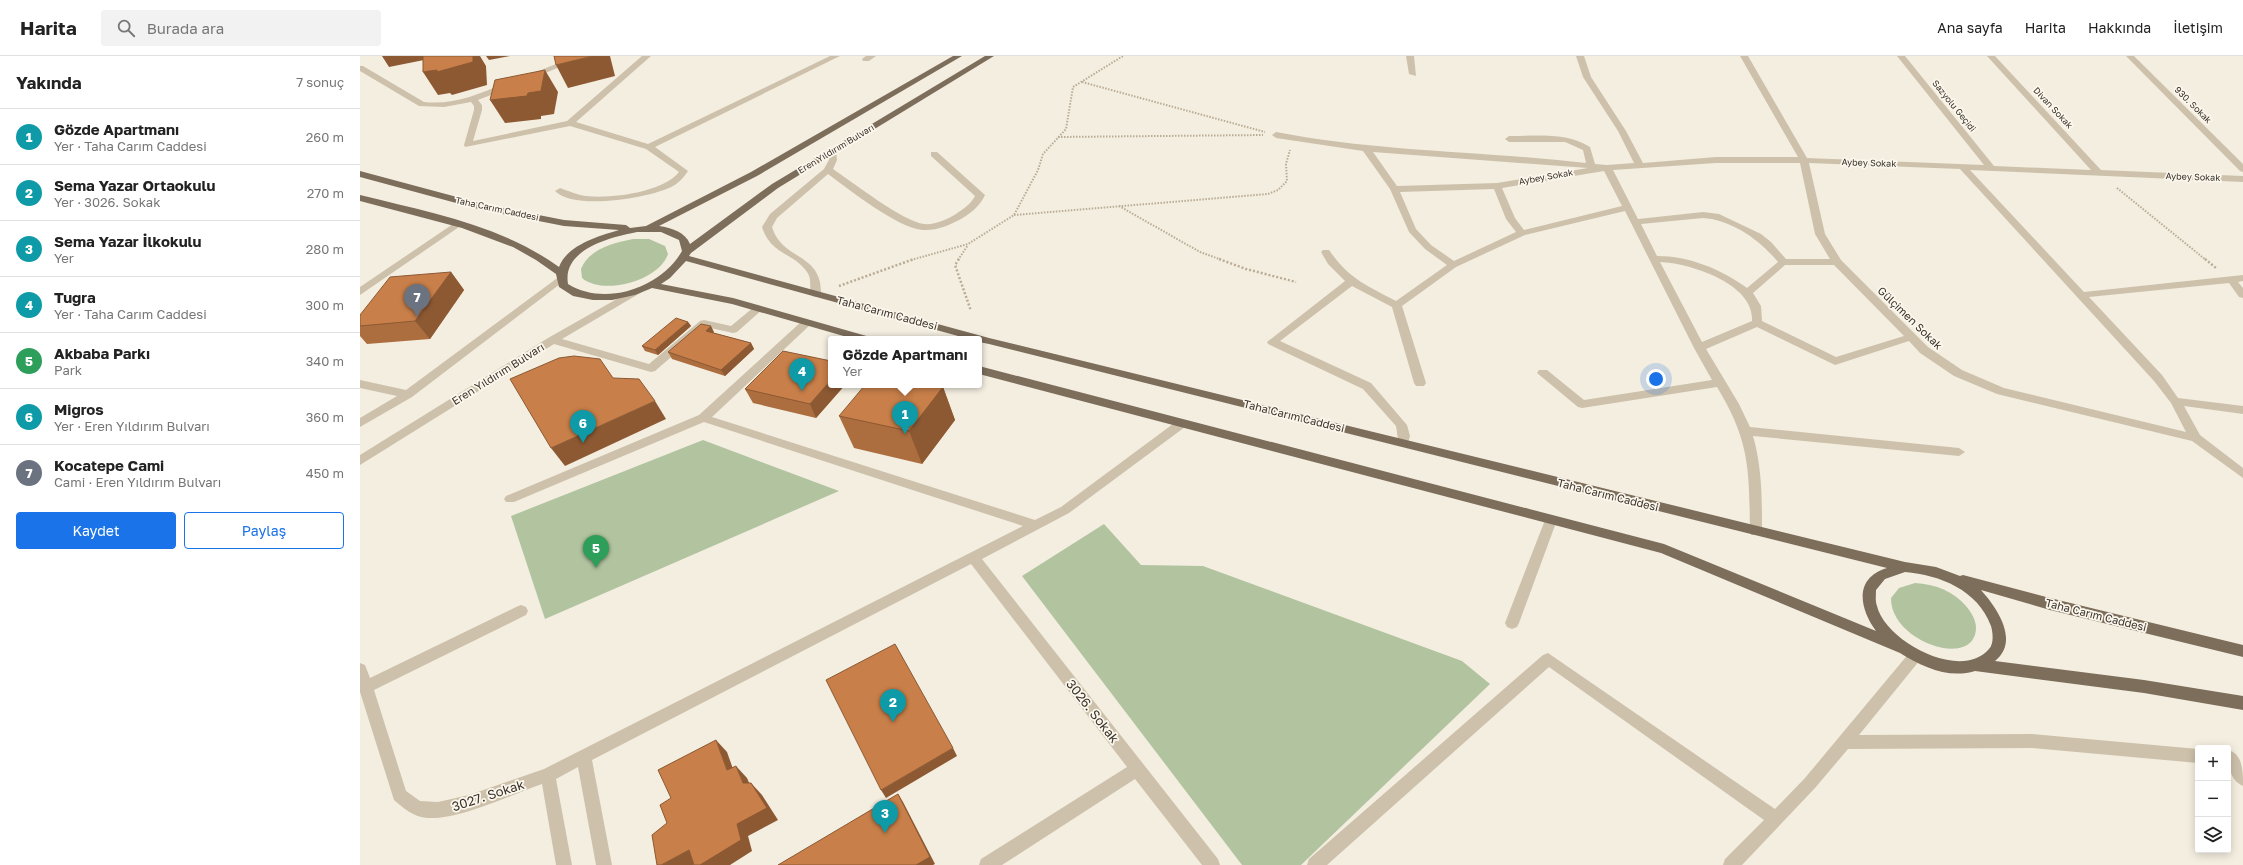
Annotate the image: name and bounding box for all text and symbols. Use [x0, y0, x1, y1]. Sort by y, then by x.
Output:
search box [101, 10, 381, 46]
text: Harita [20, 16, 77, 39]
icon: search [115, 17, 137, 39]
text: Burada ara [147, 19, 224, 37]
text: Ana sayfa [1937, 19, 2003, 36]
text: Harita [2025, 19, 2066, 36]
text: Hakkında [2088, 19, 2151, 36]
text: İletişim [2173, 19, 2223, 36]
text: Yakında [16, 72, 82, 93]
text: 7 sonuç [296, 74, 344, 90]
street label: Sazyolu Geçidi [1930, 78, 1979, 134]
street label: 930. Sokak [2173, 84, 2214, 125]
street label: Divan Sokak [2031, 85, 2075, 131]
text: Gözde Apartmanı [54, 120, 179, 138]
street label: Eren Yıldırım Bulvarı [796, 121, 876, 176]
text: 1 [26, 129, 32, 145]
text: 260 m [306, 129, 344, 145]
text: Yer · Taha Carım Caddesi [54, 138, 207, 154]
street label: Aybey Sokak [1841, 156, 1897, 169]
street label: Aybey Sokak [1518, 166, 1574, 187]
street label: Aybey Sokak [2165, 170, 2221, 183]
text: Sema Yazar Ortaokulu [54, 176, 215, 194]
text: 2 [25, 185, 33, 201]
text: 270 m [307, 185, 344, 201]
text: Yer · 3026. Sokak [54, 194, 161, 210]
street label: Taha Carım Caddesi [455, 194, 540, 223]
text: Sema Yazar İlkokulu [54, 232, 202, 250]
text: 3 [25, 241, 33, 257]
text: 280 m [306, 241, 344, 257]
text: Yer [54, 250, 74, 266]
pin: 7 [404, 284, 430, 317]
street label: Gülçimen Sokak [1875, 284, 1945, 352]
text: Tuğra [54, 288, 96, 306]
street label: Taha Carım Caddesi [835, 293, 939, 332]
text: 4 [25, 297, 33, 313]
text: 300 m [306, 297, 344, 313]
text: Yer · Taha Carım Caddesi [54, 306, 207, 322]
popup [828, 336, 982, 388]
street label: Eren Yıldırım Bulvarı [449, 340, 546, 407]
text: Akbaba Parkı [54, 344, 150, 362]
text: Gözde Apartmanı [842, 345, 968, 363]
text: 5 [25, 353, 33, 369]
text: 340 m [306, 353, 344, 369]
pin: 4 [789, 358, 815, 391]
text: Park [54, 362, 82, 378]
text: Yer [842, 363, 862, 379]
your location [1646, 369, 1666, 389]
street label: Taha Carım Caddesi [1242, 397, 1346, 434]
text: Migros [54, 400, 104, 418]
pin: 1 [892, 401, 918, 434]
text: 6 [25, 409, 33, 425]
text: 360 m [306, 409, 344, 425]
pin: 6 [570, 410, 596, 443]
text: Yer · Eren Yıldırım Bulvarı [54, 418, 210, 434]
text: Kocatepe Cami [54, 456, 164, 474]
text: 7 [25, 465, 33, 481]
text: 450 m [306, 465, 344, 481]
text: Cami · Eren Yıldırım Bulvarı [54, 474, 221, 490]
street label: Taha Carım Caddesi [1556, 476, 1660, 513]
button: Kaydet [16, 512, 176, 549]
button: Paylaş [184, 512, 344, 549]
pin: 5 [583, 535, 609, 568]
street label: Taha Carım Caddesi [2044, 596, 2148, 633]
street label: 3026. Sokak [1063, 676, 1123, 746]
pin: 2 [880, 689, 906, 722]
map controls [2195, 745, 2231, 853]
button: + [2195, 745, 2231, 781]
street label: 3027. Sokak [450, 776, 527, 814]
button: − [2195, 781, 2231, 817]
pin: 3 [872, 800, 898, 833]
button: layers [2195, 817, 2231, 853]

